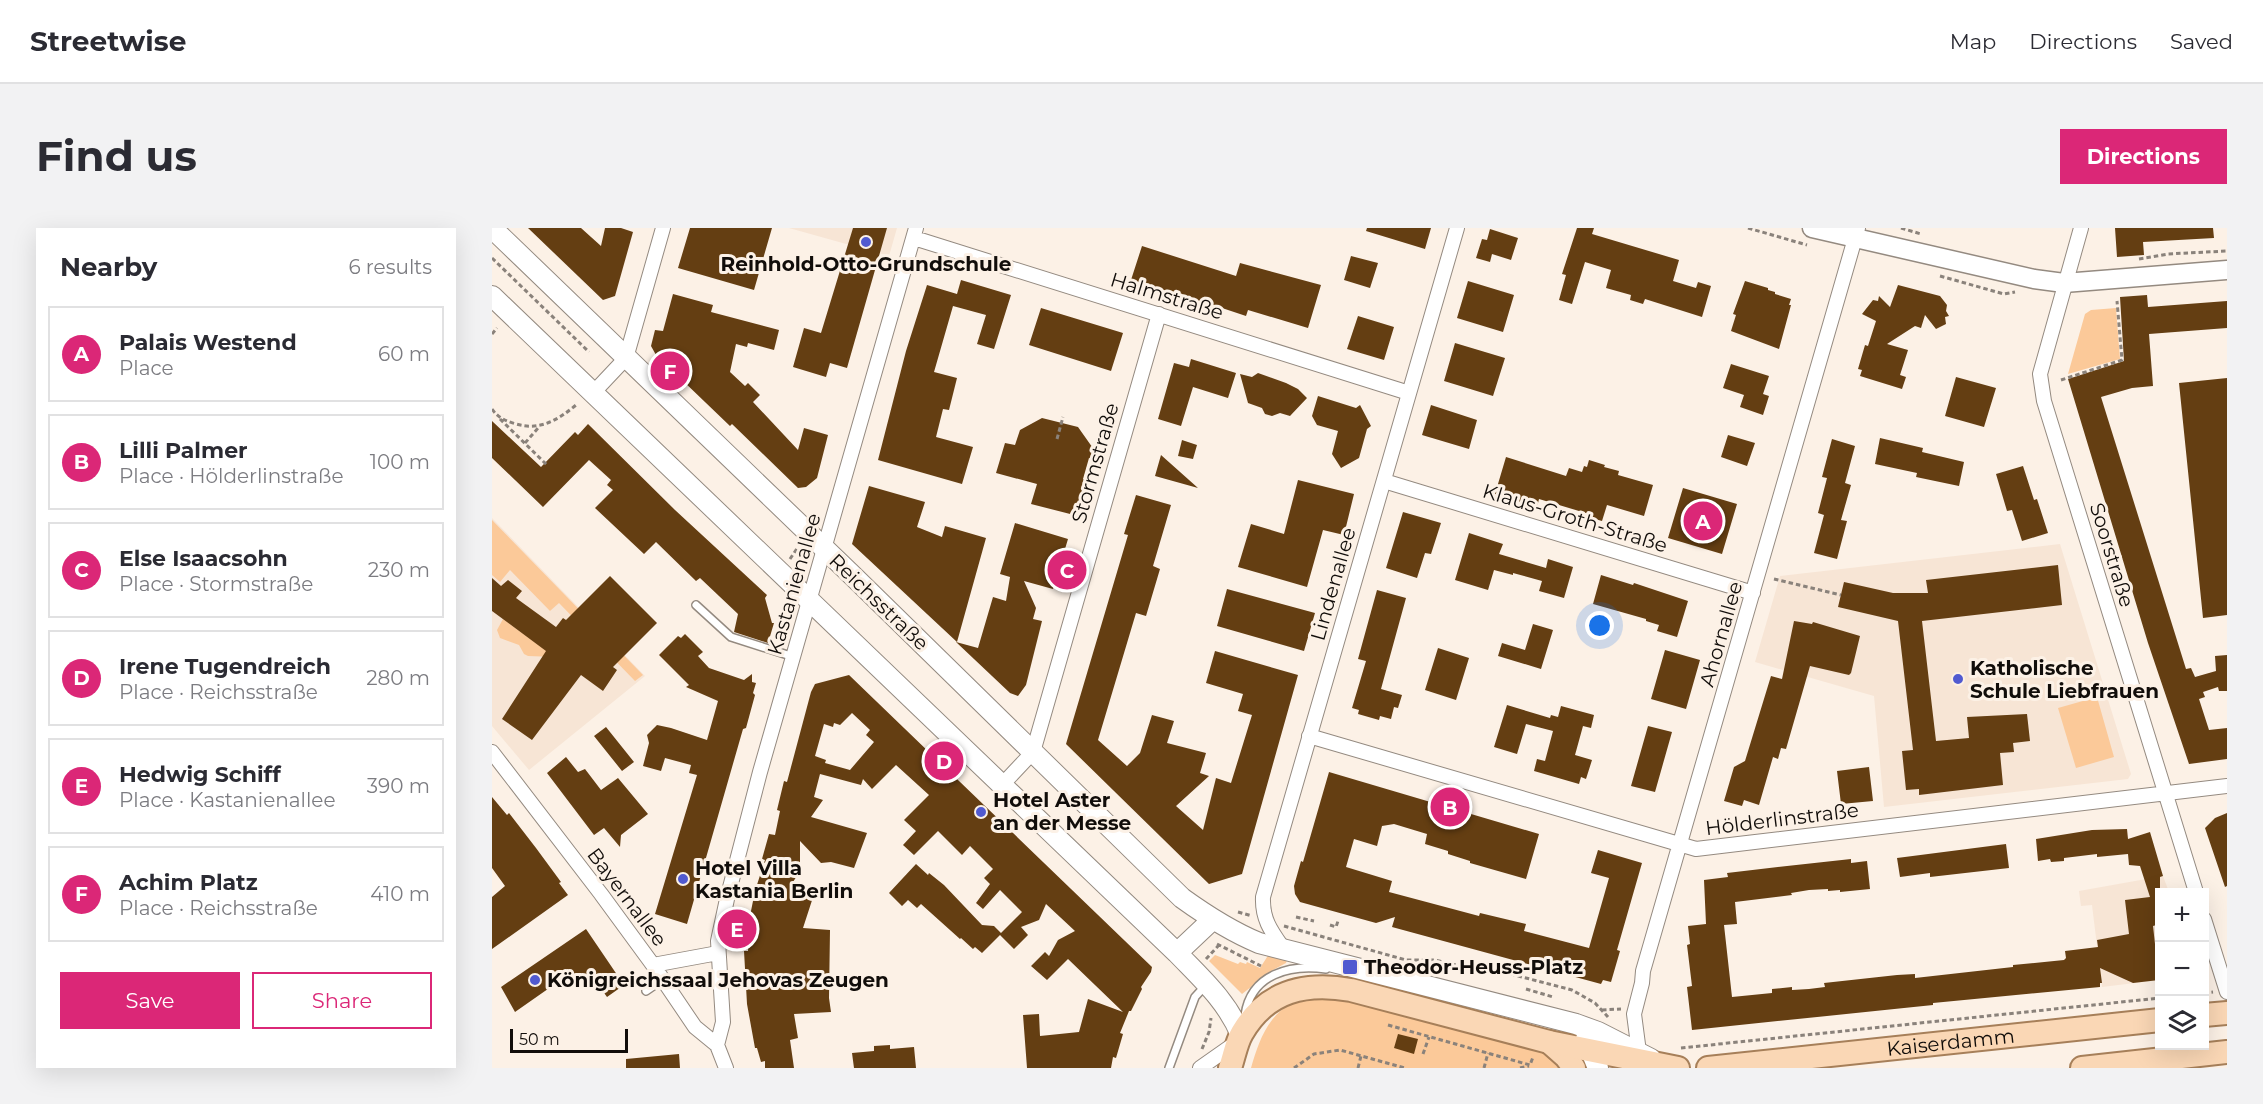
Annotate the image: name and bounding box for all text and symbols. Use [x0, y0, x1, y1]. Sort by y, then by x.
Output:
text: Streetwise [30, 24, 186, 58]
text: Map [1950, 29, 1996, 54]
text: Directions [2029, 29, 2137, 54]
text: Saved [2170, 29, 2233, 54]
button: Directions [2060, 129, 2227, 184]
text: Find us [36, 130, 197, 182]
marker: Reinhold-Otto-Grundschule [859, 235, 873, 249]
text: Nearby [60, 251, 157, 283]
place label: Reinhold-Otto-Grundschule [721, 252, 1011, 276]
text: 6 results [348, 255, 432, 279]
street label: Halmstraße [1108, 267, 1226, 325]
text: Palais Westend [119, 329, 297, 356]
text: A [74, 342, 89, 366]
text: 60 m [378, 342, 430, 366]
pin: F [650, 348, 690, 394]
text: Place [119, 356, 174, 380]
street label: Stormstraße [1066, 400, 1124, 526]
text: Lilli Palmer [119, 437, 248, 464]
text: B [74, 450, 89, 474]
text: 100 m [370, 450, 430, 474]
text: Place · Hölderlinstraße [119, 464, 344, 488]
street label: Klaus-Groth-Straße [1480, 478, 1670, 558]
pin: A [1684, 498, 1722, 544]
street label: Soorstraße [2085, 500, 2139, 610]
street label: Kastanienallee [762, 510, 826, 658]
street label: Lindenallee [1305, 525, 1361, 643]
text: Else Isaacsohn [119, 545, 288, 572]
pin: C [1048, 548, 1086, 592]
street label: Reichsstraße [824, 549, 934, 655]
text: C [74, 558, 89, 582]
text: 230 m [368, 558, 430, 582]
text: Place · Stormstraße [119, 572, 313, 596]
street label: Ahornallee [1695, 579, 1747, 689]
your location [1585, 611, 1614, 640]
text: Irene Tugendreich [119, 653, 331, 680]
place label: Katholische Schule Liebfrauen [1970, 656, 2159, 703]
text: D [73, 666, 90, 690]
text: 280 m [366, 666, 430, 690]
marker: Katholische Schule Liebfrauen [1951, 672, 1965, 686]
text: Place · Reichsstraße [119, 680, 318, 704]
pin: D [924, 738, 964, 784]
text: Hedwig Schiff [119, 761, 281, 788]
text: E [75, 774, 88, 798]
text: 390 m [367, 774, 430, 798]
pin: B [1430, 784, 1470, 830]
text: Place · Kastanienallee [119, 788, 335, 812]
place label: Hotel Aster an der Messe [993, 788, 1131, 835]
street label: Hölderlinstraße [1704, 798, 1860, 840]
marker: Hotel Aster an der Messe [974, 805, 988, 819]
street label: Bayernallee [582, 843, 672, 951]
place label: Hotel Villa Kastania Berlin [695, 856, 853, 903]
text: Achim Platz [119, 869, 258, 896]
marker: Hotel Villa Kastania Berlin [676, 872, 690, 886]
text: F [75, 882, 88, 906]
text: 410 m [370, 882, 430, 906]
map controls [2155, 888, 2209, 1050]
button: + [2155, 888, 2209, 942]
text: Place · Reichsstraße [119, 896, 318, 920]
pin: E [718, 906, 756, 952]
button: − [2155, 942, 2209, 996]
place label: Theodor-Heuss-Platz [1364, 955, 1583, 979]
marker: Theodor-Heuss-Platz [1341, 958, 1359, 976]
place label: Königreichssaal Jehovas Zeugen [547, 968, 889, 992]
button: Save [60, 972, 240, 1029]
button: Share [252, 972, 432, 1029]
marker: Königreichssaal Jehovas Zeugen [528, 973, 542, 987]
button: layers [2155, 996, 2209, 1050]
street label: Kaiserdamm [1885, 1024, 2016, 1061]
scale bar [510, 1026, 628, 1054]
text: 50 m [519, 1030, 560, 1049]

